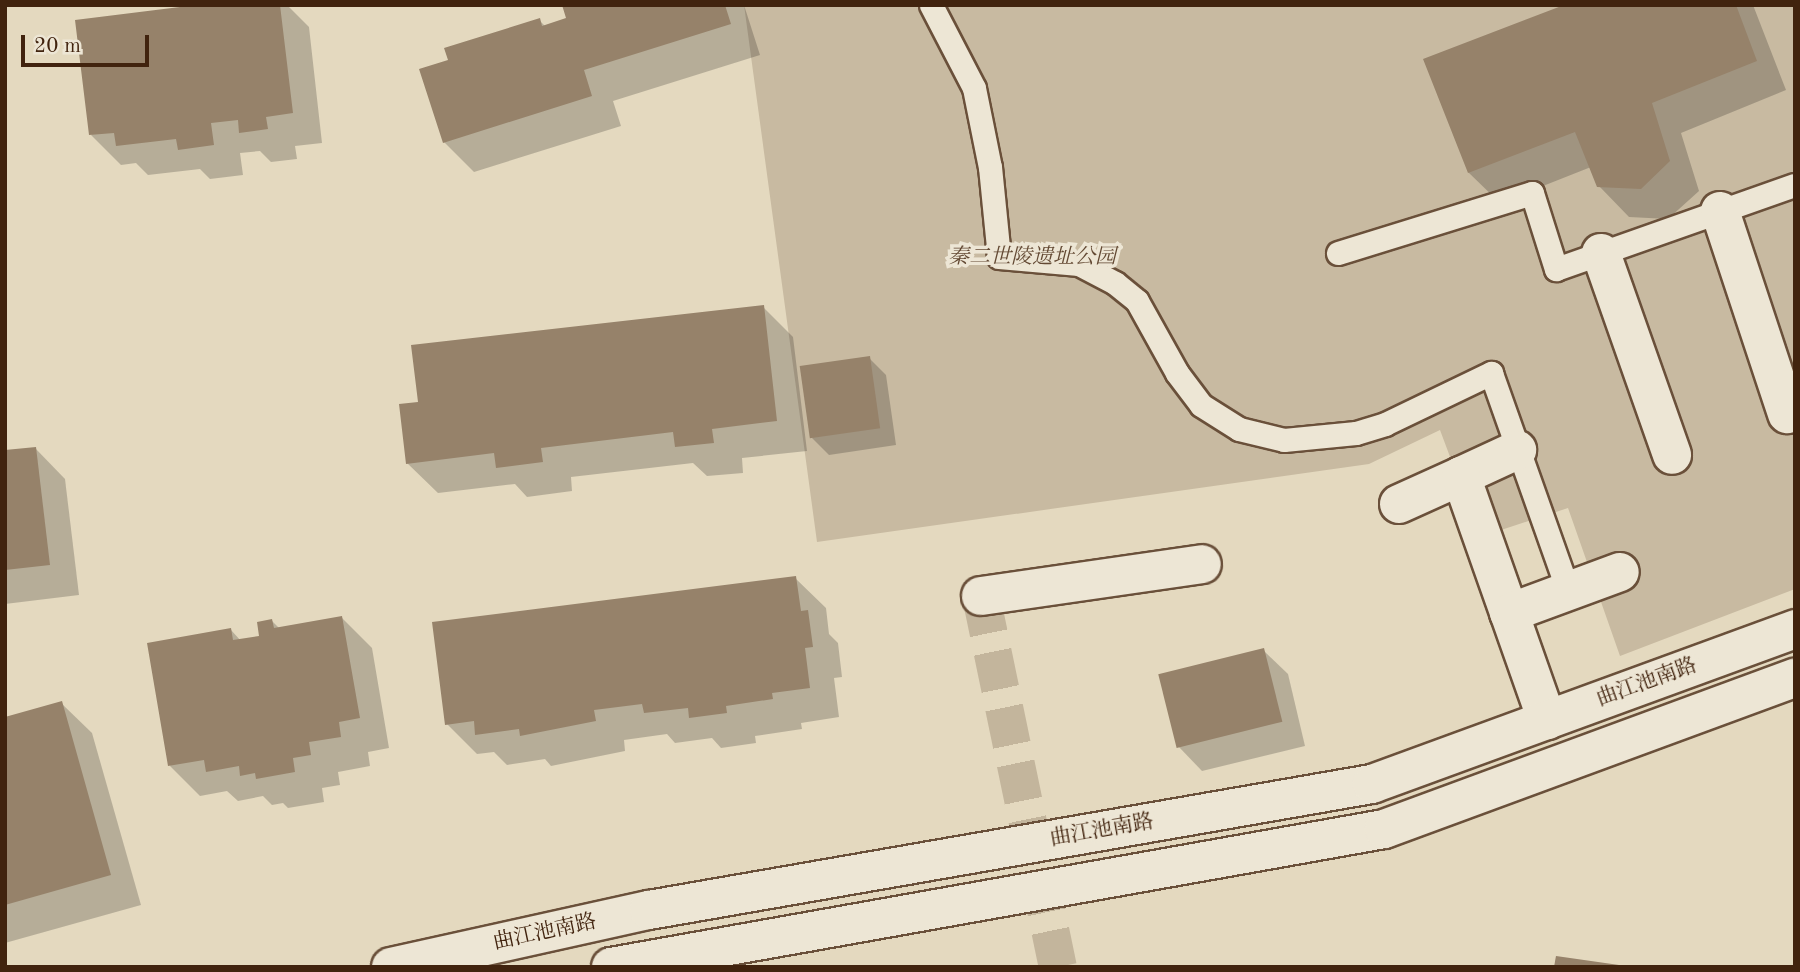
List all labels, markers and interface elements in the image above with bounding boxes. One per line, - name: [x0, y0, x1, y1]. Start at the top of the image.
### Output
- scale bar: [24, 21, 152, 65]
- text: 20 m: [34, 36, 81, 57]
- park label: 秦二世陵遗址公园: [948, 245, 1116, 271]
- street label: 曲江池南路: [1593, 653, 1701, 713]
- street label: 曲江池南路: [1048, 809, 1156, 853]
- street label: 曲江池南路: [491, 910, 599, 956]

